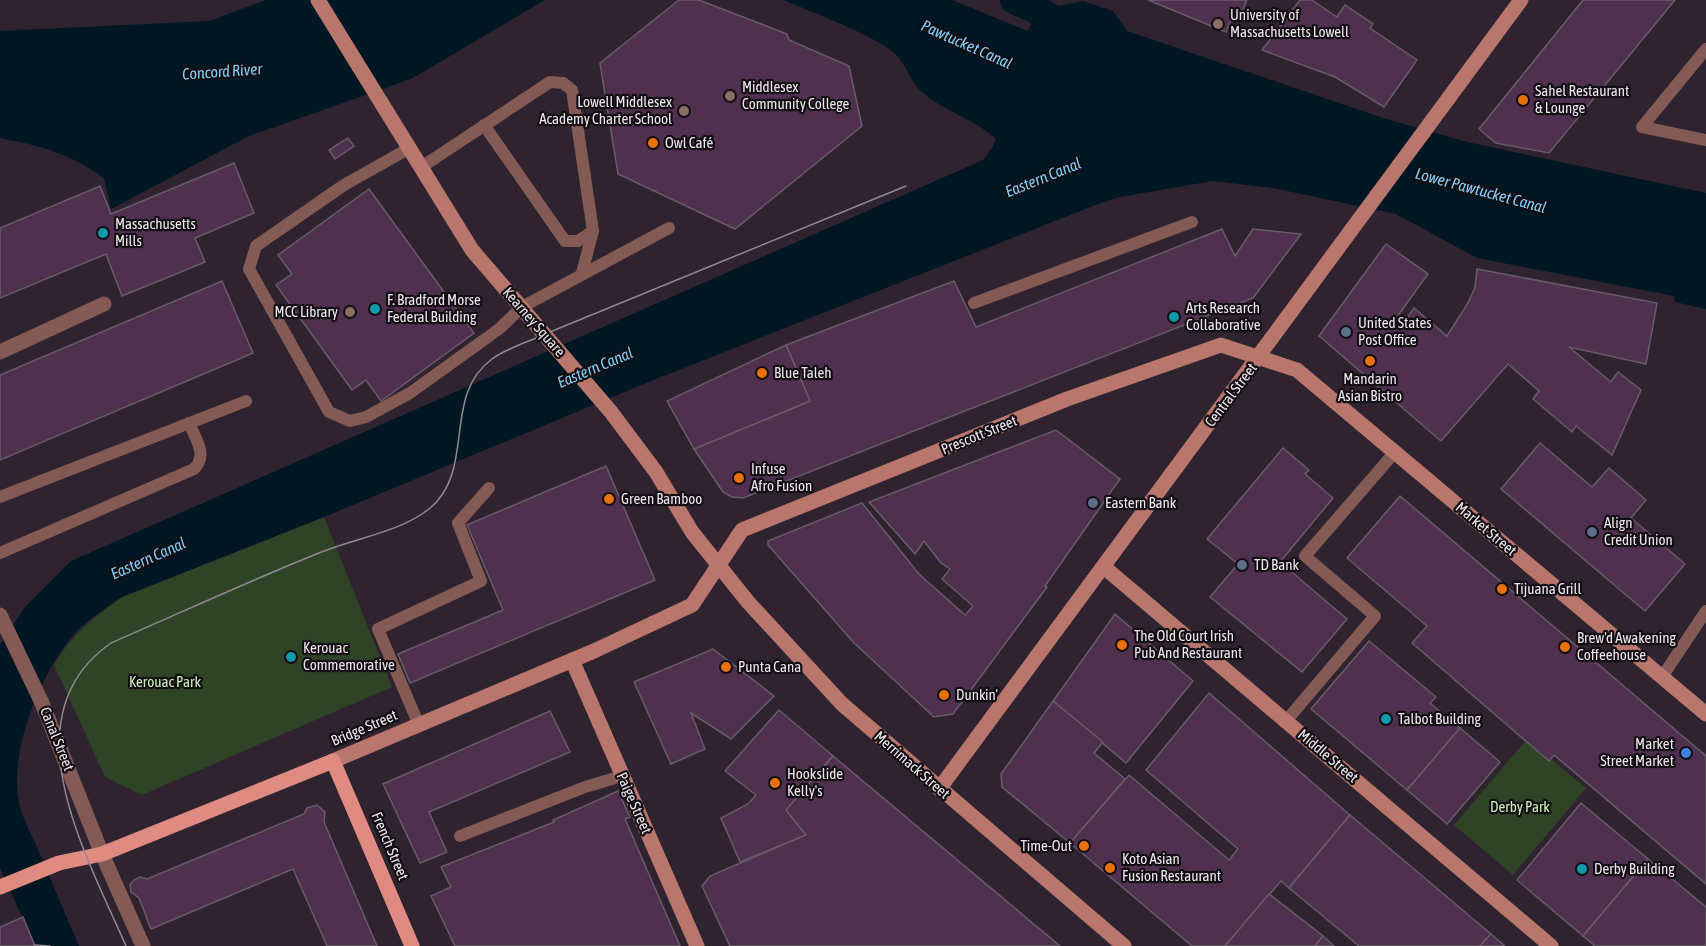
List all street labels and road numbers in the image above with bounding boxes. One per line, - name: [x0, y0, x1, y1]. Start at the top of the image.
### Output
- street label: Kearney Square: [500, 284, 569, 360]
- street label: Central Street: [1201, 360, 1260, 430]
- street label: Prescott Street: [938, 412, 1019, 457]
- street label: Market Street: [1453, 498, 1520, 559]
- street label: Canal Street: [37, 705, 78, 773]
- street label: Bridge Street: [328, 706, 399, 749]
- street label: Middle Street: [1295, 726, 1362, 786]
- street label: Merrimack Street: [871, 727, 953, 802]
- street label: Paige Street: [613, 769, 656, 836]
- street label: French Street: [369, 809, 412, 882]

